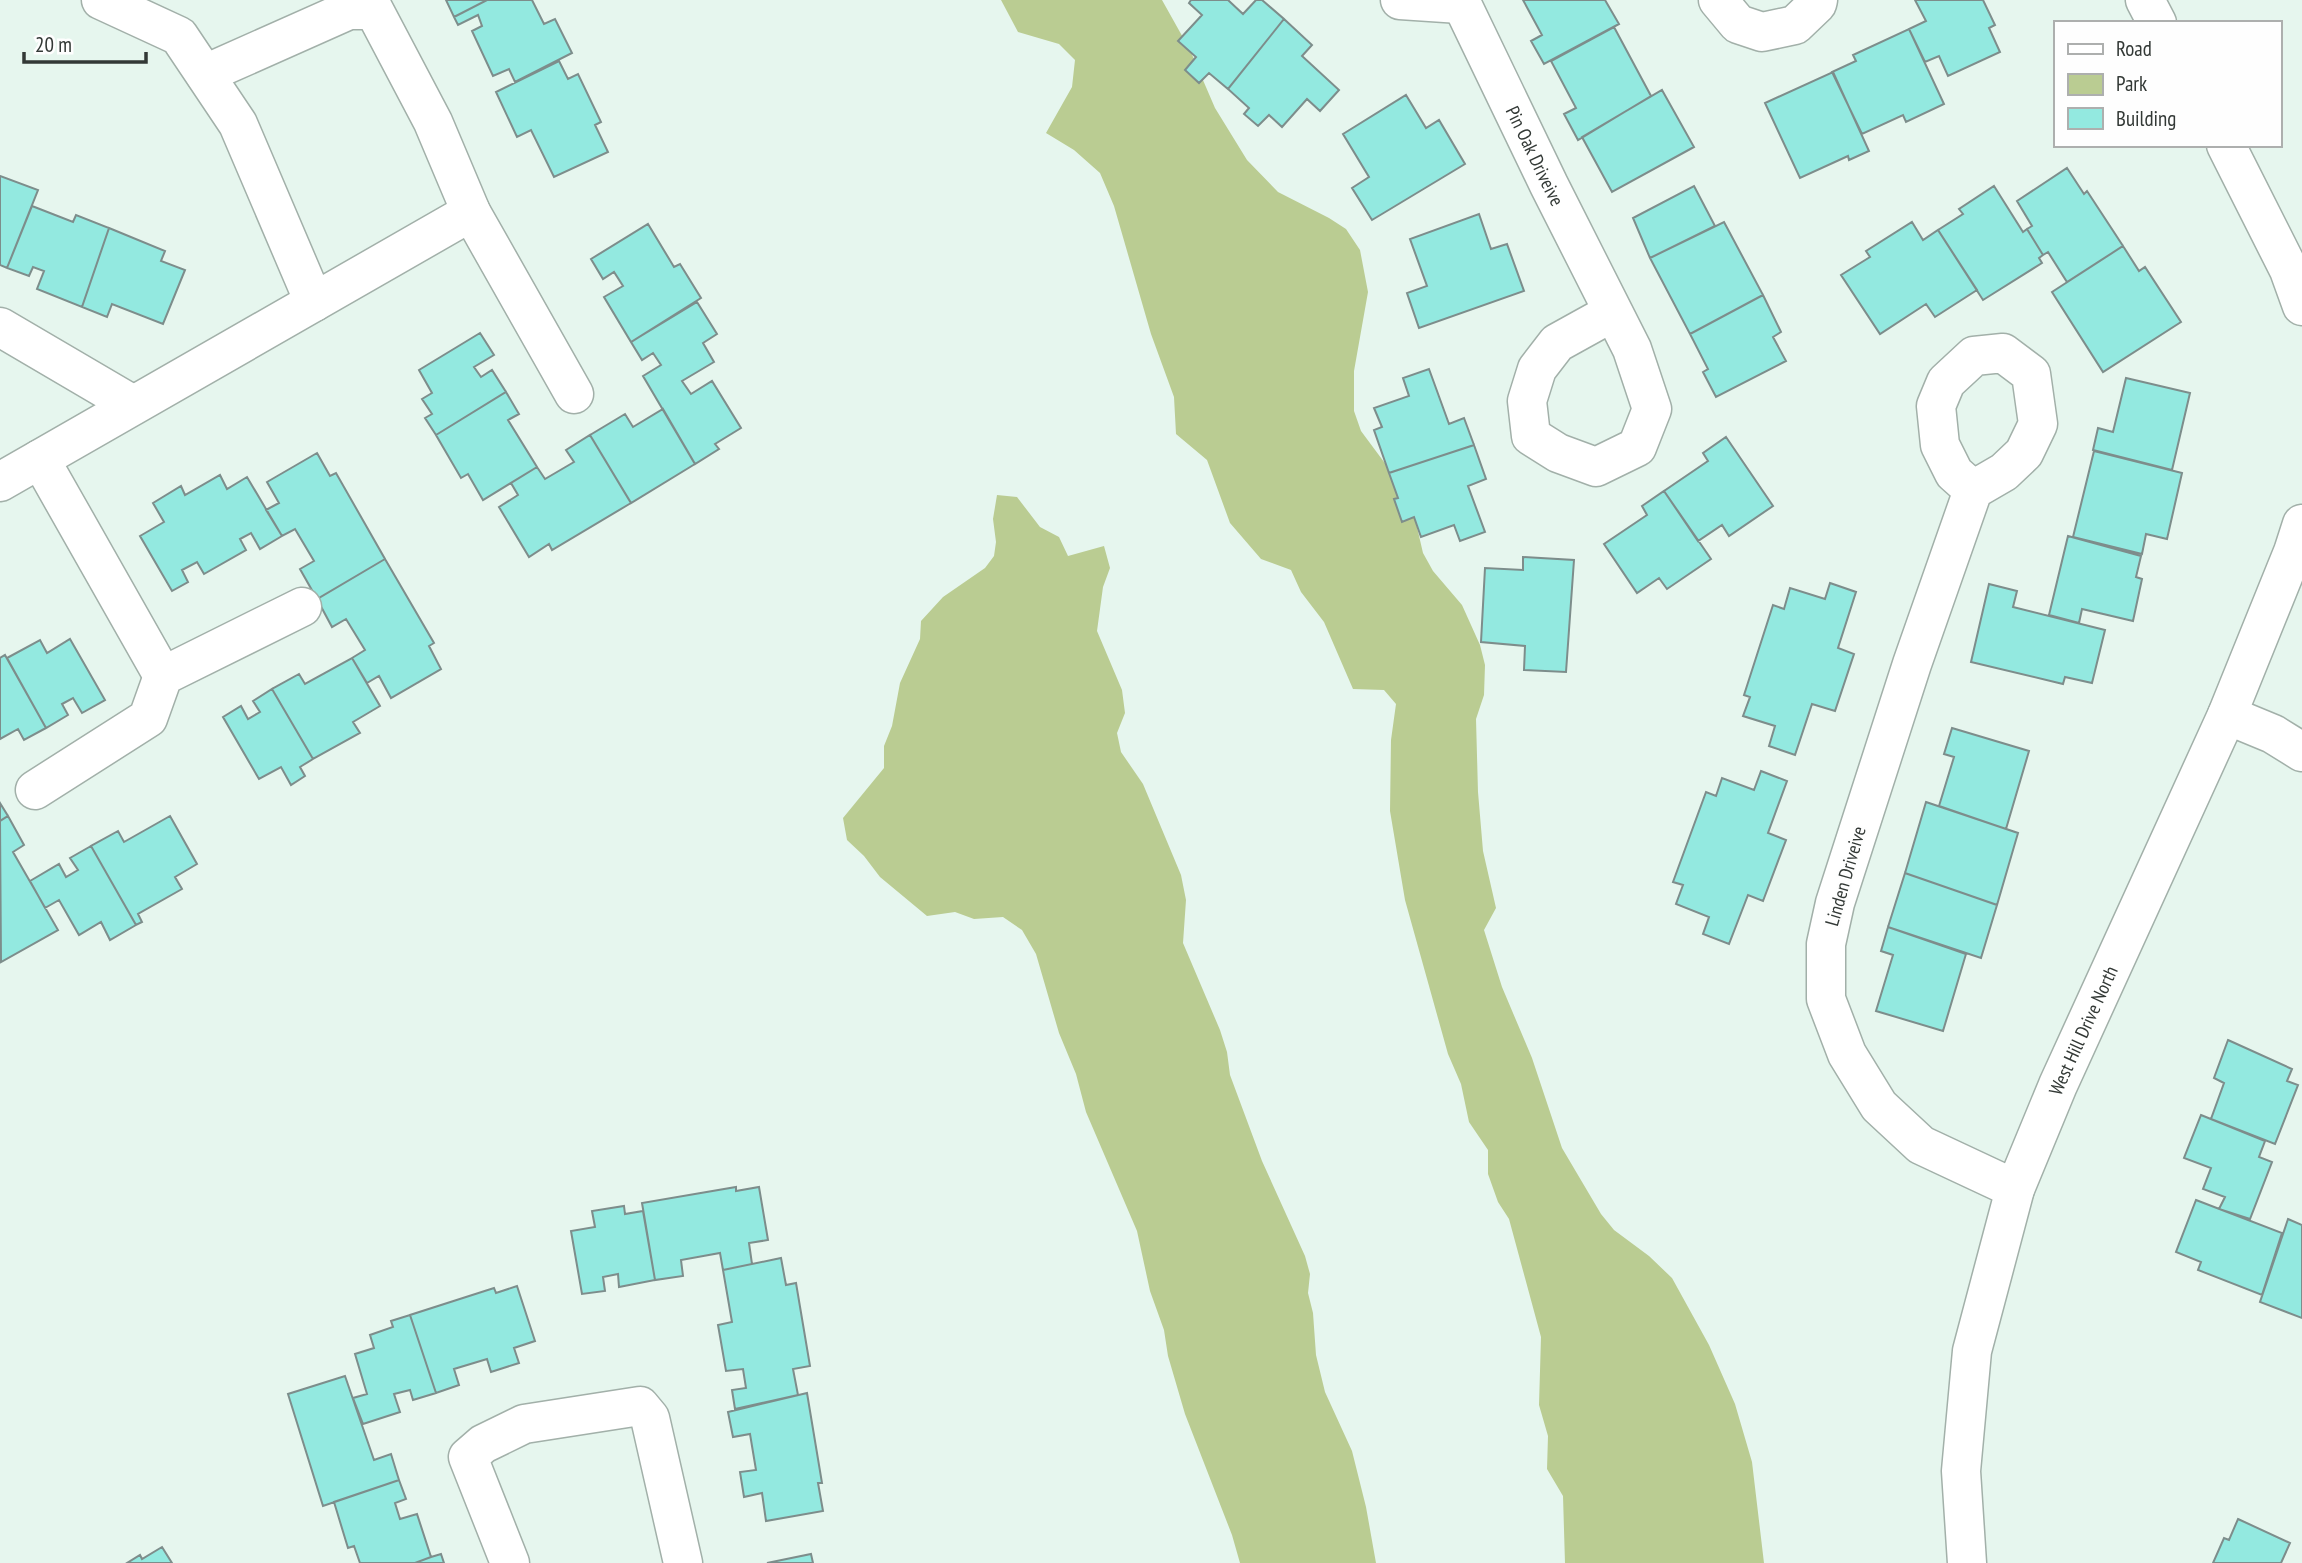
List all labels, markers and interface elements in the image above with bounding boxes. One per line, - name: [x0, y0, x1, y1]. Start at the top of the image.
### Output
- scale bar: [24, 21, 147, 65]
- legend: [2054, 21, 2281, 147]
- text: 20 m: [35, 31, 72, 58]
- text: Road: [2116, 35, 2152, 62]
- text: Park: [2116, 70, 2147, 97]
- street label: Pin Oak Driveive: [1501, 102, 1570, 210]
- text: Building: [2116, 105, 2176, 132]
- street label: Linden Driveive: [1819, 823, 1871, 929]
- street label: West Hill Drive North: [2043, 962, 2123, 1098]

